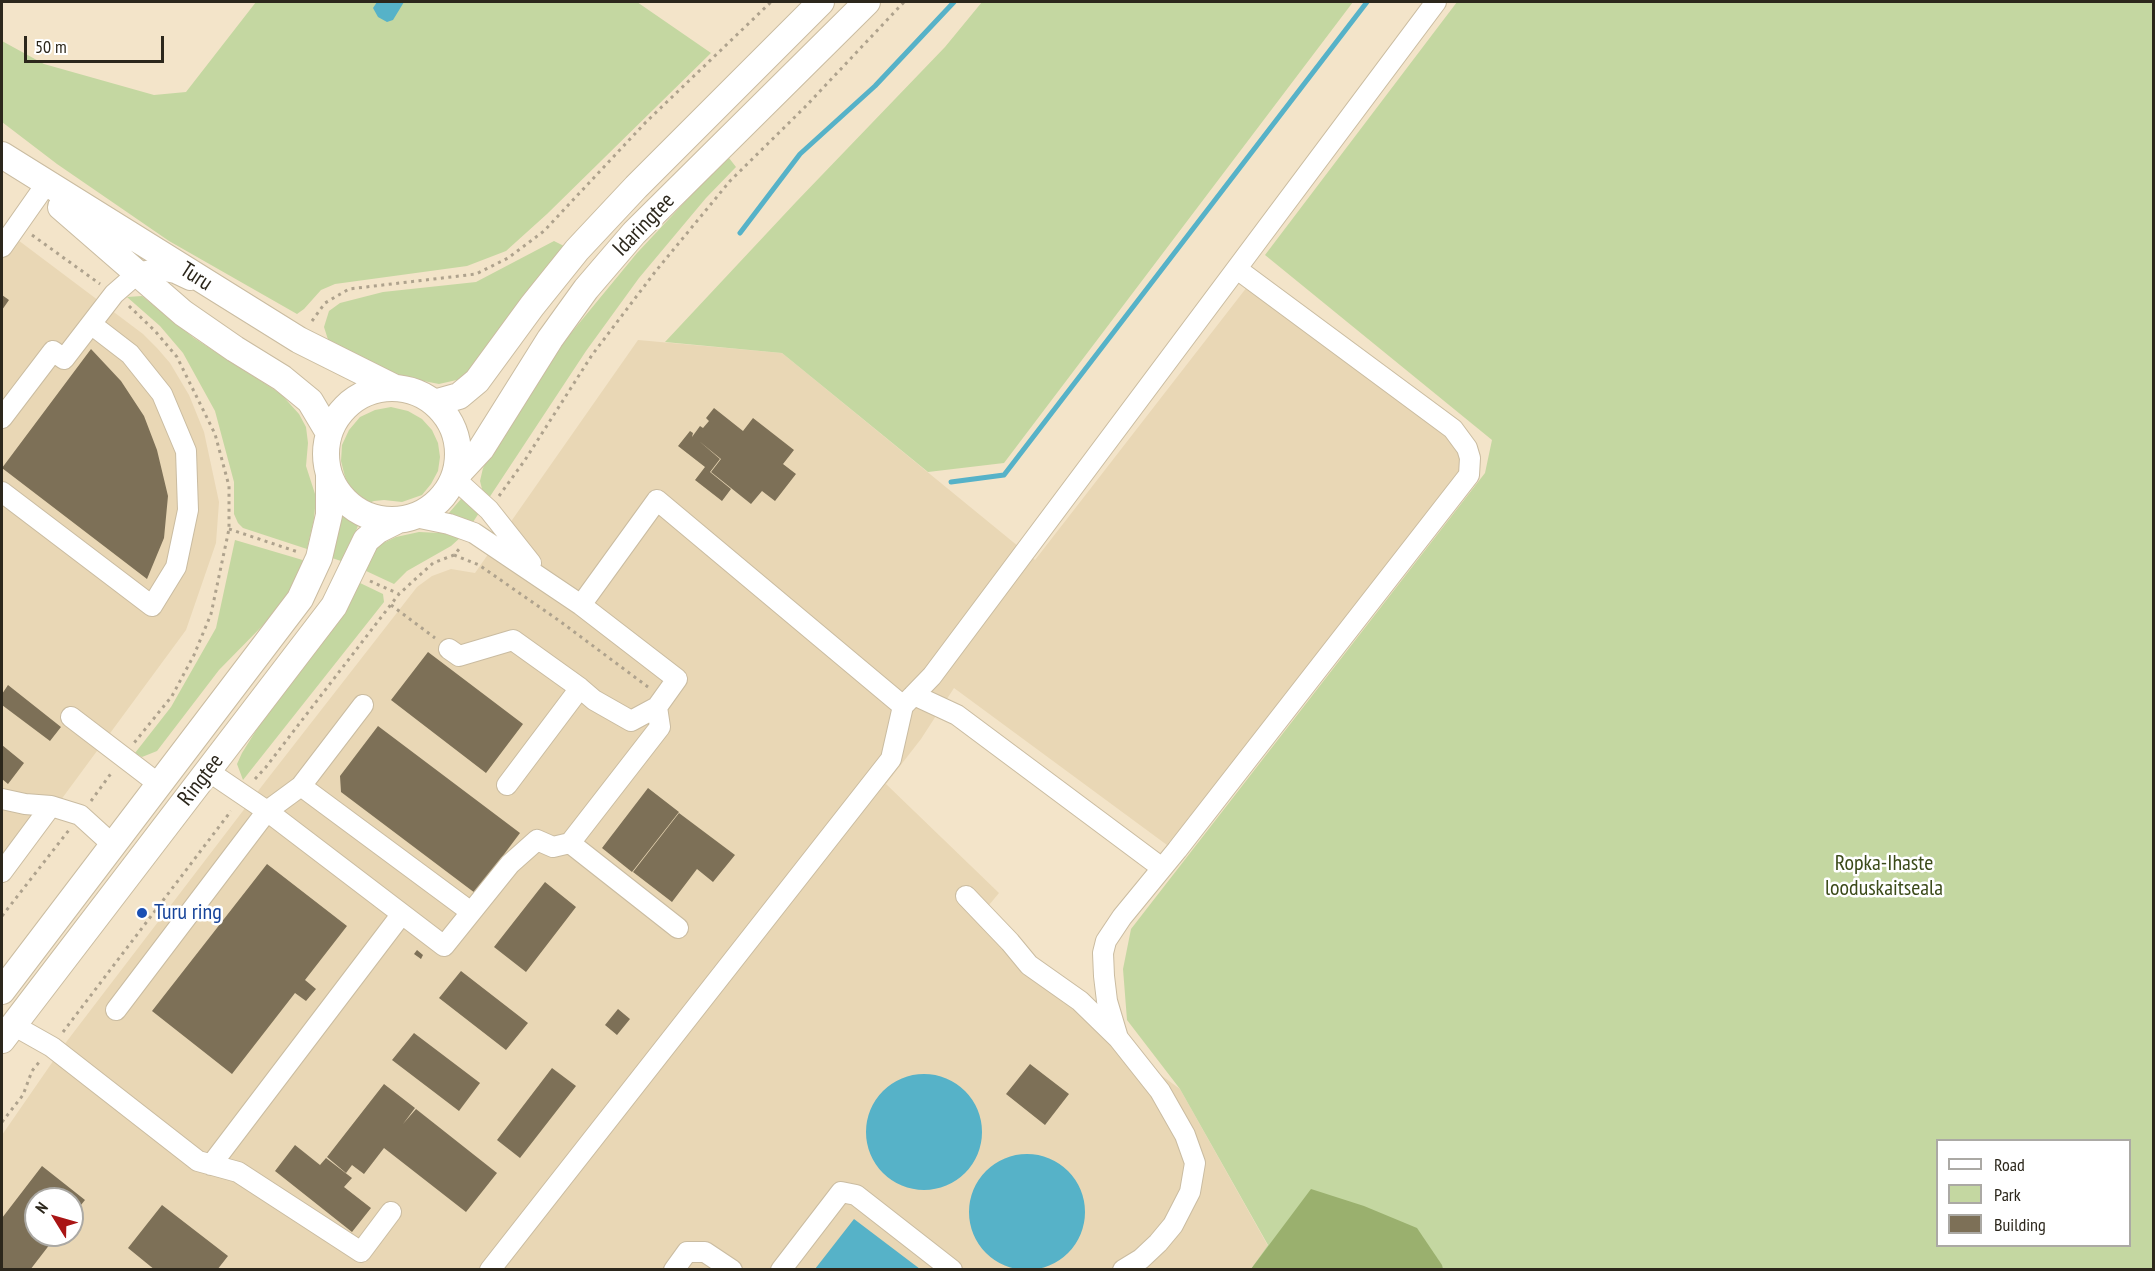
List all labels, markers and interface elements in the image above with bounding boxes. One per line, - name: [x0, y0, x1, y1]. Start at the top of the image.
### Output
- scale bar: [27, 24, 166, 62]
- text: 50 m: [35, 35, 67, 58]
- street label: Idaringtee: [608, 188, 680, 262]
- street label: Turu: [175, 257, 217, 297]
- street label: Ringtee: [173, 749, 229, 811]
- park label: Ropka-Ihaste looduskaitseala: [1825, 851, 1943, 902]
- place label: Turu ring: [154, 900, 222, 926]
- marker: Turu ring: [135, 906, 149, 920]
- legend: [1936, 1139, 2131, 1247]
- text: Road: [1994, 1153, 2025, 1176]
- text: Park: [1994, 1183, 2021, 1206]
- north arrow: [24, 1187, 84, 1247]
- text: N: [31, 1198, 52, 1217]
- text: Building: [1994, 1213, 2046, 1236]

